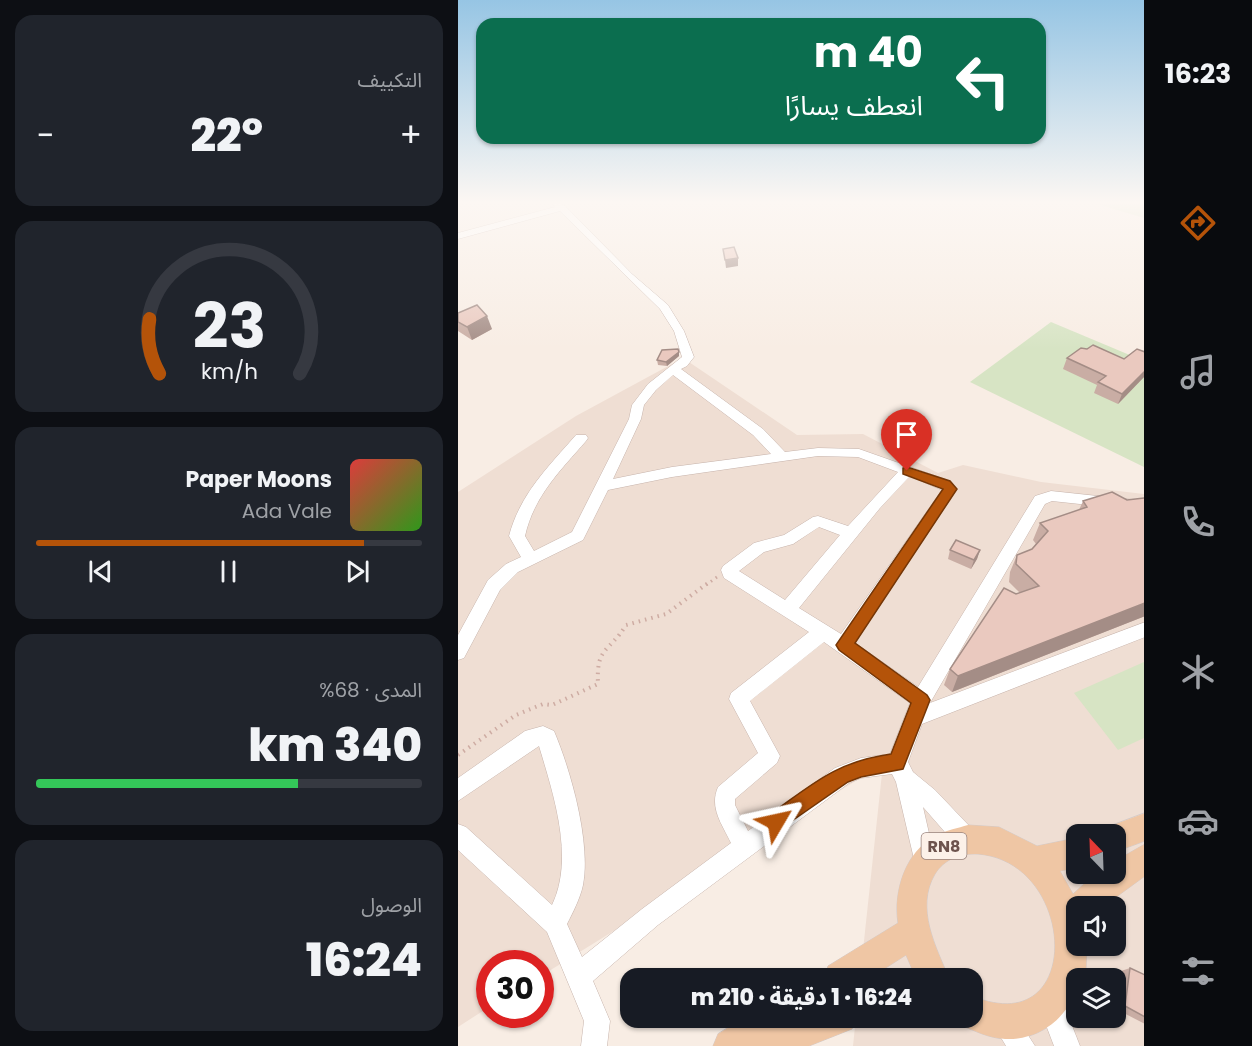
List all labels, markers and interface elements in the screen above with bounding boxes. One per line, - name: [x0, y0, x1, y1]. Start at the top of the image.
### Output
- text: 40 m: [814, 23, 923, 82]
- icon: left: [944, 42, 1022, 120]
- text: 16:23: [1165, 55, 1231, 92]
- text: التكييف: [358, 66, 422, 94]
- text: انعطف يسارًا: [785, 87, 923, 124]
- text: 22°: [190, 104, 263, 167]
- text: −: [36, 112, 54, 159]
- text: +: [399, 112, 422, 159]
- icon: directions: [1177, 202, 1219, 244]
- text: 23: [192, 282, 266, 370]
- icon: music: [1177, 351, 1219, 393]
- text: km/h: [200, 356, 258, 387]
- pin: [881, 409, 932, 471]
- icon: arrive: [890, 418, 923, 451]
- text: Paper Moons: [185, 464, 332, 495]
- text: Ada Vale: [242, 497, 332, 525]
- icon: phone: [1177, 501, 1219, 543]
- icon: previous: [84, 555, 117, 588]
- icon: pause: [212, 555, 245, 588]
- icon: next: [341, 555, 374, 588]
- icon: climate: [1177, 651, 1219, 693]
- text: المدى · 68%: [319, 676, 422, 704]
- text: 340 km: [248, 714, 422, 777]
- position arrow: [744, 790, 808, 854]
- icon: car: [1177, 800, 1219, 842]
- north arrow: [1066, 824, 1126, 884]
- map controls: [1066, 824, 1126, 1028]
- road number: RN8: [922, 833, 966, 859]
- text: الوصول: [361, 891, 422, 919]
- button: sound: [1066, 896, 1126, 956]
- text: 16:24: [306, 929, 422, 992]
- speed limit sign: 30: [476, 950, 554, 1028]
- icon: filters: [1177, 950, 1219, 992]
- button: layers: [1066, 968, 1126, 1028]
- text: 16:24 · 1 دقيقة · 210 m: [691, 982, 912, 1013]

